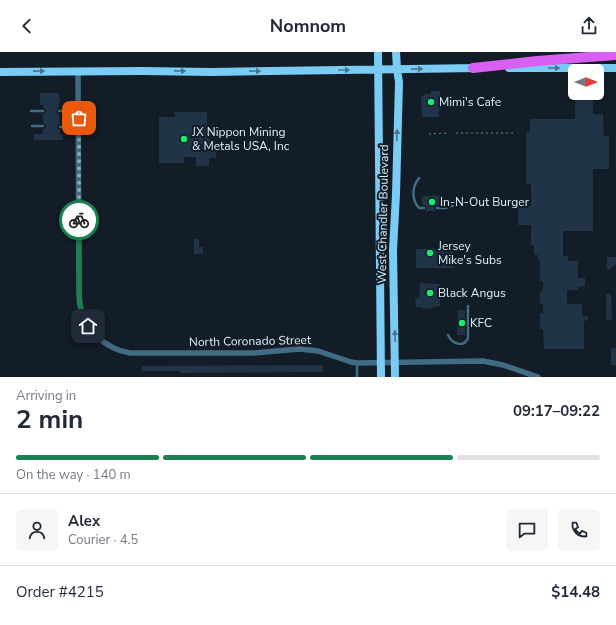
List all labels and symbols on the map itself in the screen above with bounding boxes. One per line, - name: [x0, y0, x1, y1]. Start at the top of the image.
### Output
- north arrow: [568, 64, 604, 100]
- one-way arrow: [548, 65, 561, 71]
- one-way arrow: [411, 66, 424, 72]
- one-way arrow: [338, 67, 351, 73]
- one-way arrow: [33, 68, 46, 74]
- one-way arrow: [174, 68, 187, 74]
- one-way arrow: [249, 68, 262, 74]
- place label: Mimi's Cafe: [439, 94, 501, 110]
- marker: Mimi's Cafe: [426, 97, 436, 107]
- pin: [62, 101, 96, 135]
- place label: JX Nippon Mining & Metals USA, Inc: [191, 124, 290, 154]
- one-way arrow: [394, 128, 400, 141]
- marker: JX Nippon Mining & Metals USA, Inc: [179, 134, 189, 144]
- street label: West Chandler Boulevard: [374, 144, 392, 284]
- place label: In-N-Out Burger: [440, 194, 530, 210]
- marker: In-N-Out Burger: [427, 197, 437, 207]
- courier: [59, 200, 99, 240]
- place label: Jersey Mike's Subs: [437, 238, 502, 268]
- marker: Jersey Mike's Subs: [425, 248, 435, 258]
- place label: Black Angus: [438, 285, 506, 301]
- marker: Black Angus: [425, 288, 435, 298]
- pin: [71, 309, 105, 343]
- place label: KFC: [470, 315, 492, 331]
- marker: KFC: [457, 318, 467, 328]
- one-way arrow: [392, 329, 398, 342]
- street label: North Coronado Street: [189, 332, 312, 350]

